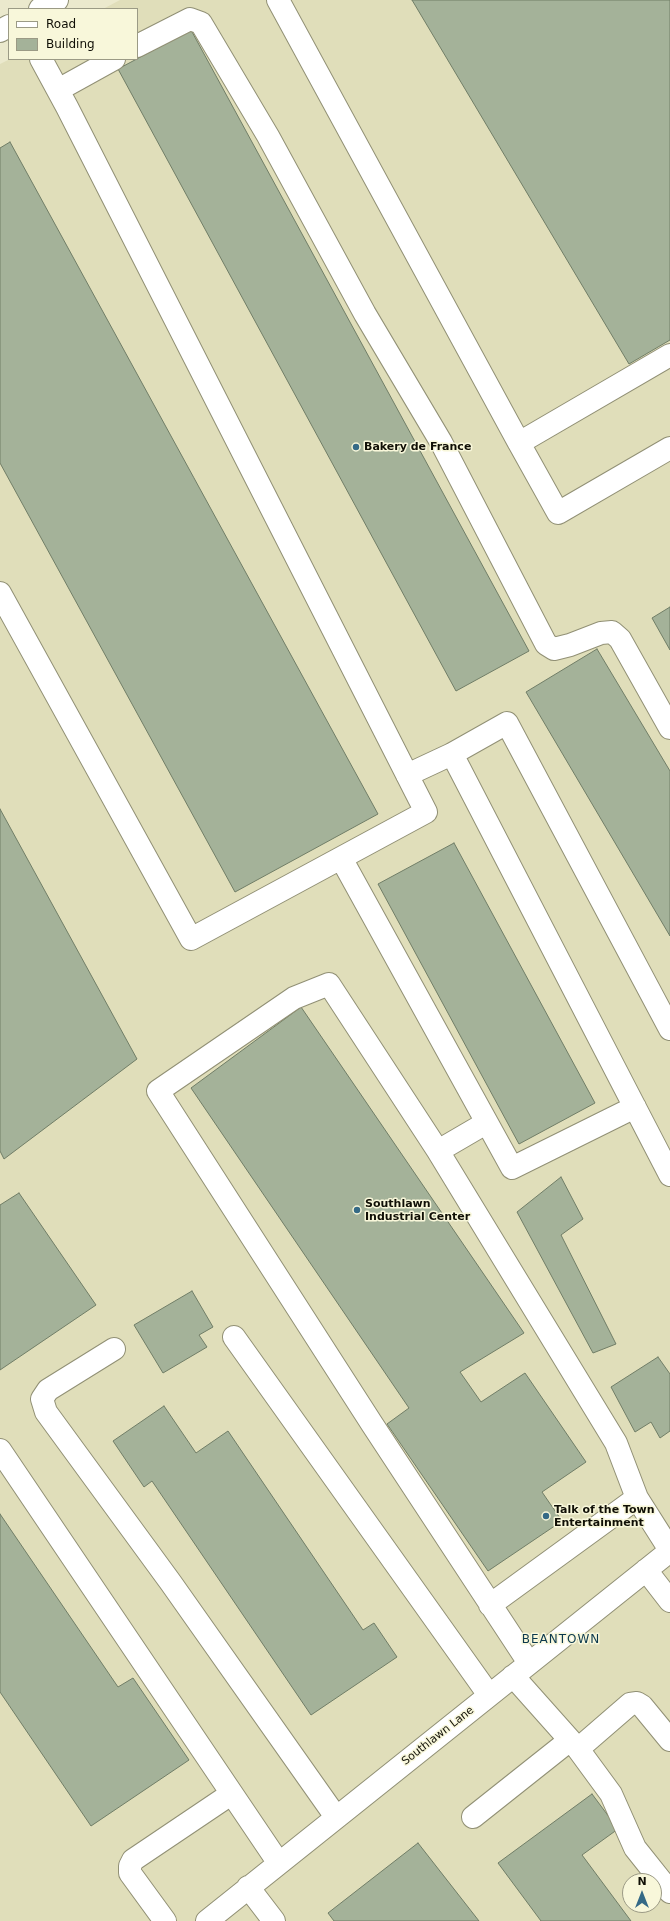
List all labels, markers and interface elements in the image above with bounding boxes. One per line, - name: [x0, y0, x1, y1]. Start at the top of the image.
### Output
- legend: [8, 8, 138, 60]
- text: Road: [46, 17, 76, 31]
- text: Building: [46, 37, 95, 51]
- place label: Bakery de France: [364, 440, 471, 454]
- marker: Bakery de France: [351, 442, 361, 452]
- place label: Southlawn Industrial Center: [365, 1197, 470, 1223]
- marker: Southlawn Industrial Center: [352, 1205, 362, 1215]
- place label: Talk of the Town Entertainment: [554, 1503, 655, 1529]
- marker: Talk of the Town Entertainment: [541, 1511, 551, 1521]
- district label: BEANTOWN: [522, 1633, 600, 1647]
- street label: Southlawn Lane: [399, 1704, 477, 1768]
- north arrow: [622, 1873, 662, 1913]
- text: N: [637, 1875, 647, 1888]

